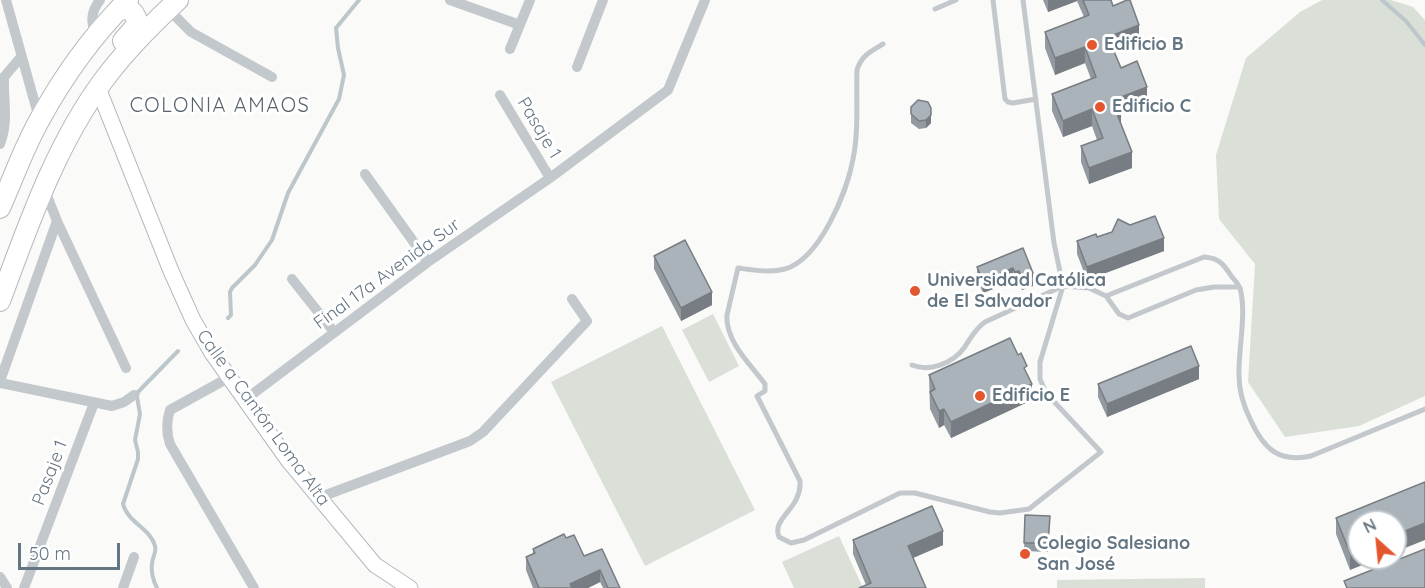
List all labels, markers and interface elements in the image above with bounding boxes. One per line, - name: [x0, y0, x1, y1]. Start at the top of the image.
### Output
- place label: Edificio B: [1104, 34, 1184, 56]
- marker: Edificio B: [1085, 38, 1099, 52]
- street label: Pasaje 1: [512, 93, 566, 163]
- district label: COLONIA AMAOS: [130, 94, 310, 118]
- place label: Edificio C: [1112, 96, 1191, 118]
- marker: Edificio C: [1093, 100, 1107, 114]
- street label: Final 17a Avenida Sur: [310, 214, 464, 334]
- place label: Universidad Católica de El Salvador: [927, 270, 1106, 312]
- marker: Universidad Católica de El Salvador: [908, 284, 922, 298]
- street label: Calle a Cantón Loma Alta: [192, 326, 334, 510]
- place label: Edificio E: [992, 385, 1070, 407]
- marker: Edificio E: [973, 389, 987, 403]
- street label: Pasaje 1: [28, 438, 72, 508]
- north arrow: [1347, 510, 1407, 570]
- text: N: [1360, 514, 1380, 537]
- scale bar: [21, 531, 123, 569]
- place label: Colegio Salesiano San José: [1037, 533, 1190, 576]
- text: 50 m: [29, 542, 71, 565]
- marker: Colegio Salesiano San José: [1018, 547, 1032, 561]

